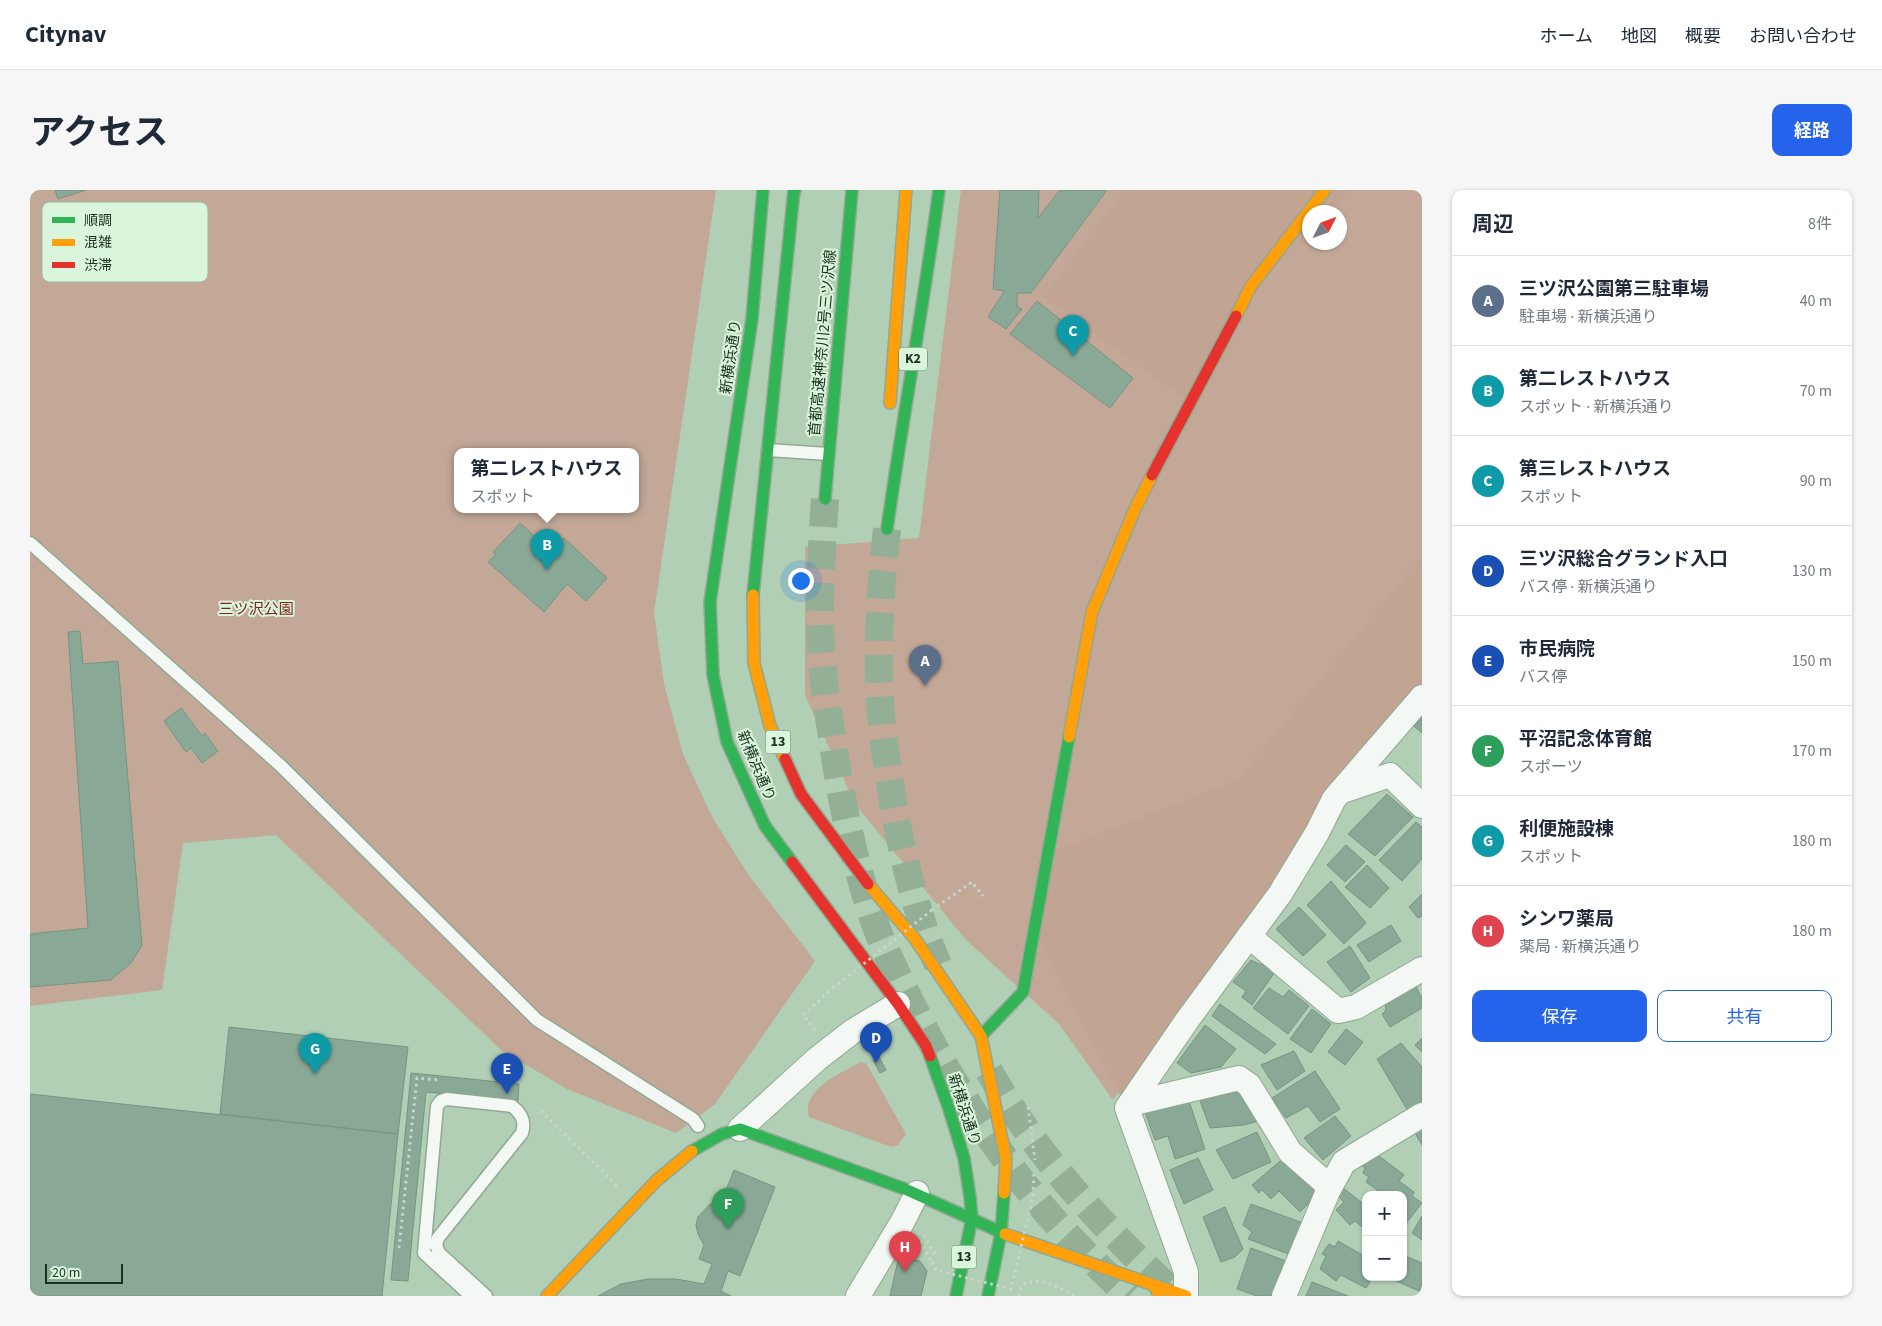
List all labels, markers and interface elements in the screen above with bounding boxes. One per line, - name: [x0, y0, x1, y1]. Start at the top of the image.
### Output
- text: Citynav: [25, 17, 106, 52]
- text: ホーム: [1540, 24, 1593, 49]
- text: 地図: [1621, 24, 1657, 49]
- text: 概要: [1685, 24, 1721, 49]
- text: お問い合わせ: [1749, 24, 1857, 49]
- button: 経路: [1772, 104, 1852, 156]
- text: アクセス: [30, 108, 168, 158]
- legend: [42, 202, 208, 282]
- north arrow: [1302, 205, 1347, 250]
- text: 周辺: [1472, 209, 1514, 239]
- text: 順調: [84, 211, 112, 231]
- text: 8件: [1808, 213, 1832, 235]
- text: 混雑: [84, 233, 112, 253]
- street label: 首都高速神奈川2号三ツ沢線: [804, 249, 842, 437]
- text: 渋滞: [84, 256, 112, 276]
- text: 三ツ沢公園第三駐車場: [1519, 276, 1709, 303]
- text: A: [1483, 290, 1493, 312]
- text: 40 m: [1800, 290, 1832, 312]
- text: 駐車場 · 新横浜通り: [1519, 306, 1657, 328]
- pin: C: [1057, 315, 1089, 356]
- street label: 新横浜通り: [715, 318, 747, 396]
- road number: K2: [899, 347, 927, 370]
- text: 第二レストハウス: [1519, 366, 1671, 393]
- text: B: [1483, 380, 1493, 402]
- text: 70 m: [1800, 380, 1832, 402]
- text: スポット · 新横浜通り: [1519, 396, 1673, 418]
- popup: [454, 448, 639, 513]
- text: 第二レストハウス: [470, 456, 623, 483]
- text: 第三レストハウス: [1519, 456, 1671, 483]
- text: C: [1483, 470, 1493, 492]
- text: 90 m: [1800, 470, 1832, 492]
- text: スポット: [470, 486, 535, 508]
- text: スポット: [1519, 486, 1583, 508]
- pin: B: [531, 529, 563, 570]
- text: 三ツ沢総合グランド入口: [1519, 546, 1728, 573]
- text: D: [1483, 560, 1493, 582]
- text: 130 m: [1792, 560, 1832, 582]
- your location: [788, 568, 814, 594]
- text: バス停 · 新横浜通り: [1519, 576, 1657, 598]
- park label: 三ツ沢公園: [218, 599, 294, 620]
- text: 市民病院: [1519, 636, 1595, 663]
- pin: A: [909, 645, 941, 686]
- text: E: [1484, 650, 1492, 672]
- text: 150 m: [1792, 650, 1832, 672]
- text: バス停: [1519, 666, 1567, 688]
- text: 平沼記念体育館: [1519, 726, 1652, 753]
- street label: 新横浜通り: [732, 727, 780, 805]
- road number: 13: [766, 730, 790, 754]
- text: F: [1484, 740, 1492, 762]
- text: 170 m: [1792, 740, 1832, 762]
- text: スポーツ: [1519, 756, 1583, 778]
- text: 利便施設棟: [1519, 816, 1614, 843]
- text: G: [1483, 830, 1493, 852]
- text: 180 m: [1792, 830, 1832, 852]
- text: スポット: [1519, 846, 1583, 868]
- text: シンワ薬局: [1519, 906, 1614, 933]
- text: H: [1483, 920, 1493, 942]
- text: 180 m: [1792, 920, 1832, 942]
- text: 薬局 · 新横浜通り: [1519, 936, 1641, 958]
- button: 保存: [1472, 990, 1647, 1042]
- button: 共有: [1657, 990, 1832, 1042]
- pin: D: [860, 1022, 892, 1063]
- pin: G: [299, 1033, 331, 1074]
- pin: E: [491, 1053, 523, 1094]
- street label: 新横浜通り: [942, 1071, 986, 1149]
- pin: F: [712, 1188, 744, 1229]
- map controls: [1362, 1191, 1407, 1281]
- button: +: [1362, 1191, 1407, 1236]
- pin: H: [889, 1231, 921, 1272]
- button: −: [1362, 1236, 1407, 1281]
- road number: 13: [952, 1246, 976, 1268]
- scale bar: [45, 1261, 122, 1284]
- text: 20 m: [52, 1263, 80, 1283]

